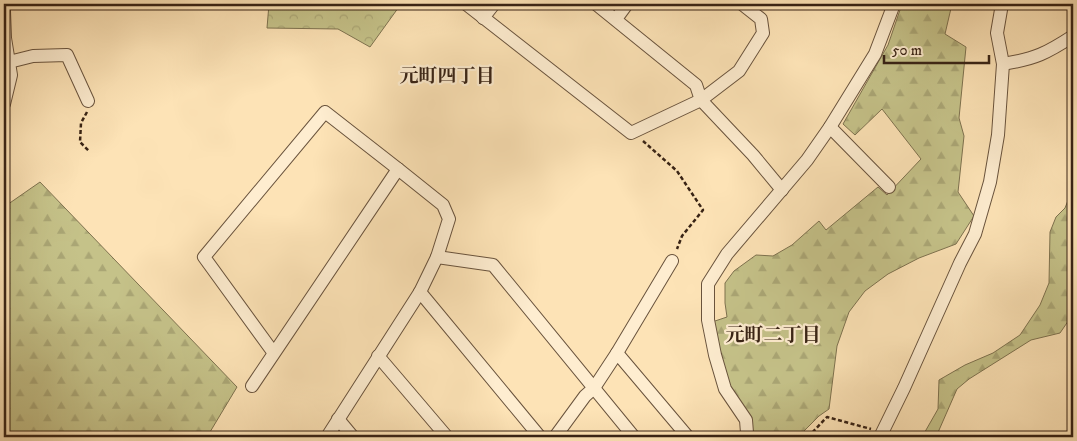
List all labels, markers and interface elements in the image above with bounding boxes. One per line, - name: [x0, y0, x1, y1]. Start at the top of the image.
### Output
- scale bar: [884, 32, 990, 64]
- text: 50 m: [892, 41, 922, 60]
- district label: 元町四丁目: [399, 65, 495, 88]
- district label: 元町二丁目: [725, 324, 821, 347]

